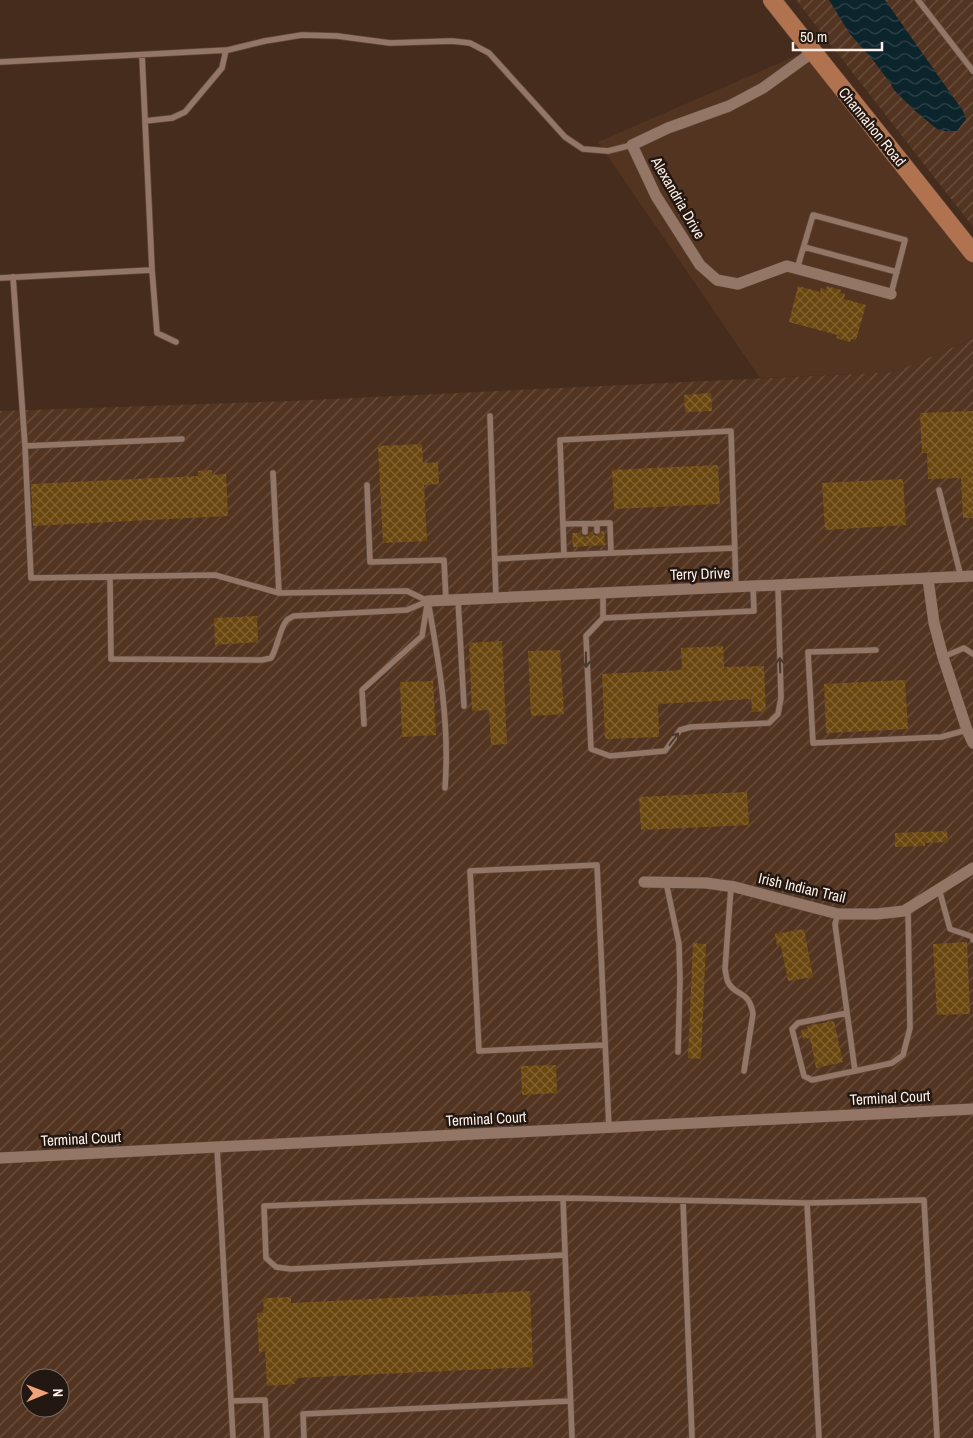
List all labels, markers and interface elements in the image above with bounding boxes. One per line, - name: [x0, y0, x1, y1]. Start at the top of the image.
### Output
- scale bar: [793, 20, 882, 52]
- text: 50 m: [800, 26, 827, 47]
- street label: Channahon Road: [834, 83, 911, 171]
- street label: Alexandria Drive: [646, 152, 711, 243]
- street label: Terry Drive: [670, 562, 731, 585]
- one-way arrow: [582, 652, 591, 668]
- one-way arrow: [775, 657, 785, 673]
- one-way arrow: [668, 733, 679, 746]
- street label: Irish Indian Trail: [756, 867, 848, 908]
- street label: Terminal Court: [849, 1085, 931, 1110]
- street label: Terminal Court: [445, 1106, 527, 1131]
- street label: Terminal Court: [40, 1126, 122, 1151]
- north arrow: [20, 1368, 70, 1418]
- text: N: [49, 1388, 67, 1397]

